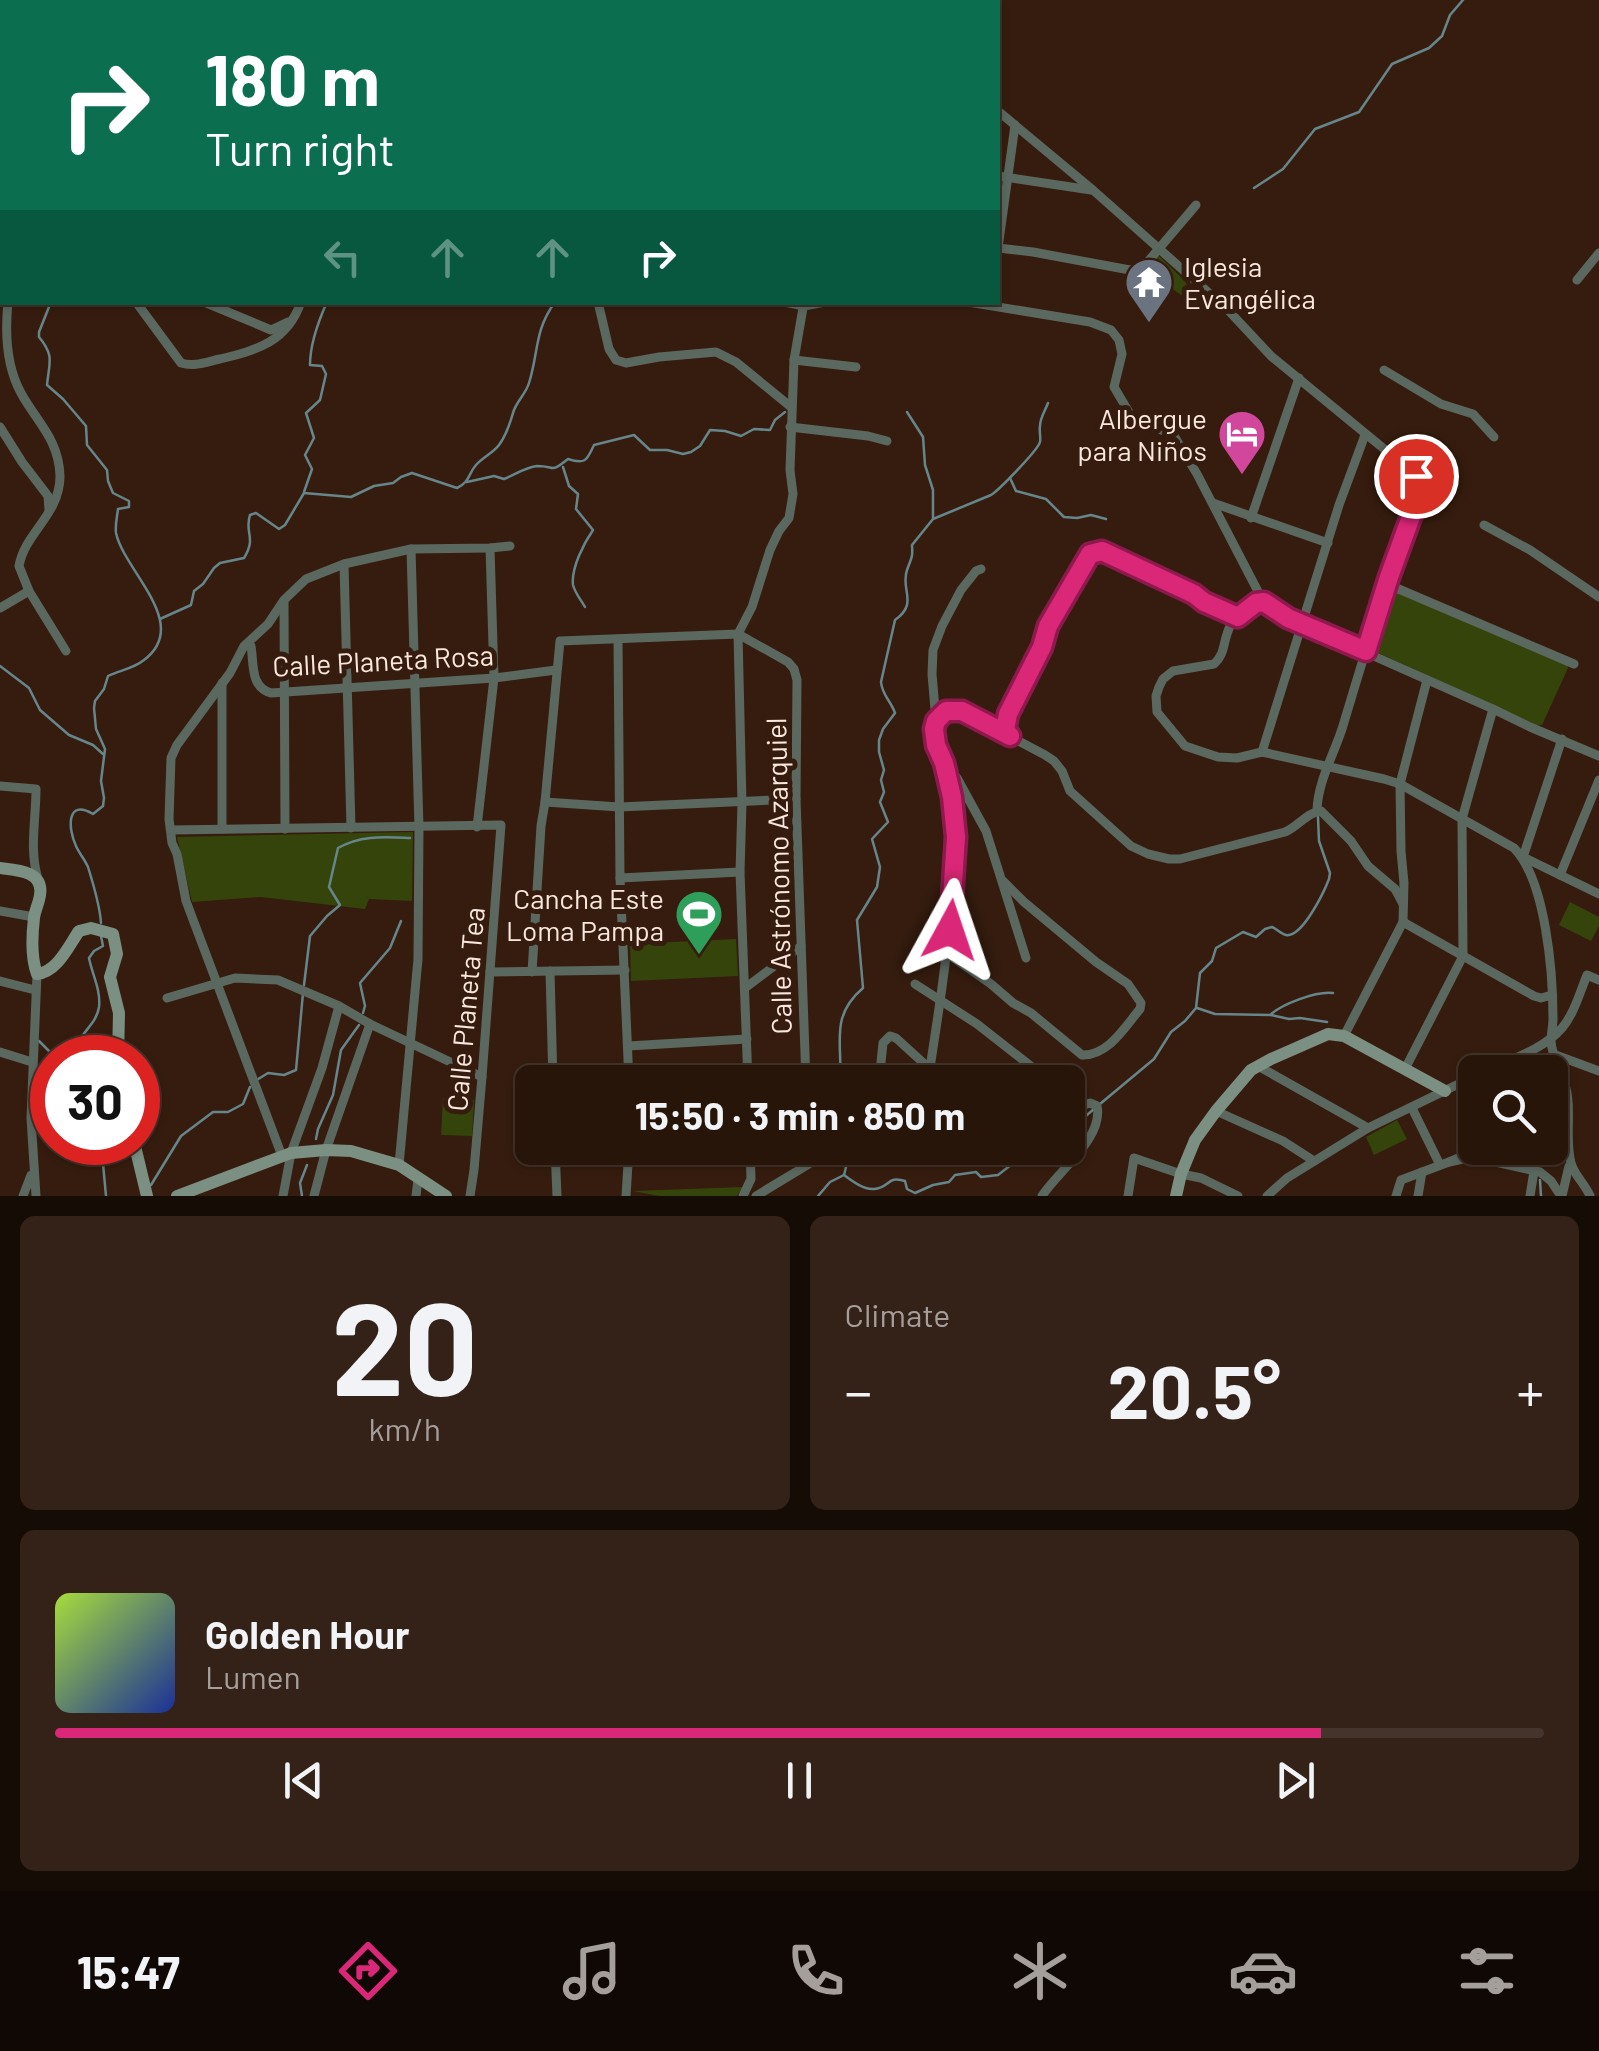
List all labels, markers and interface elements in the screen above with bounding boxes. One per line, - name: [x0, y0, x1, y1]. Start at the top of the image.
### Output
- text: 180 m: [205, 36, 380, 120]
- icon: right: [40, 40, 170, 170]
- text: Turn right: [205, 121, 395, 175]
- icon: left: [315, 230, 370, 285]
- icon: ahead: [420, 230, 475, 285]
- icon: ahead: [525, 230, 580, 285]
- icon: right: [630, 230, 685, 285]
- place label: Iglesia Evangélica: [1184, 249, 1316, 315]
- temple icon: Iglesia Evangélica: [1123, 256, 1175, 324]
- place label: Albergue para Niños: [1077, 401, 1207, 467]
- hotel icon: Albergue para Niños: [1216, 408, 1268, 476]
- pin: [1374, 434, 1459, 519]
- icon: arrive: [1389, 449, 1444, 504]
- street label: Calle Planeta Rosa: [271, 637, 495, 683]
- street label: Calle Astrónomo Azarquiel: [758, 717, 798, 1035]
- position arrow: [898, 878, 1002, 982]
- place label: Cancha Este Loma Pampa: [506, 881, 664, 947]
- sports icon: Cancha Este Loma Pampa: [673, 888, 725, 956]
- street label: Calle Planeta Tea: [439, 906, 491, 1112]
- speed limit sign: 30: [30, 1035, 160, 1165]
- map controls: [1458, 1055, 1568, 1165]
- button: search: [1458, 1055, 1568, 1165]
- text: 15:50 · 3 min · 850 m: [635, 1092, 965, 1138]
- text: 20: [331, 1266, 478, 1422]
- text: Climate: [845, 1295, 950, 1333]
- text: 20.5°: [1107, 1344, 1281, 1434]
- text: −: [845, 1357, 872, 1423]
- text: +: [1516, 1357, 1544, 1423]
- text: km/h: [369, 1409, 441, 1447]
- text: Golden Hour: [205, 1611, 410, 1657]
- text: Lumen: [205, 1657, 301, 1695]
- icon: previous: [276, 1753, 331, 1808]
- icon: pause: [772, 1753, 827, 1808]
- icon: next: [1268, 1753, 1323, 1808]
- icon: directions: [333, 1936, 403, 2006]
- icon: music: [557, 1936, 627, 2006]
- icon: phone: [781, 1936, 851, 2006]
- icon: climate: [1005, 1936, 1075, 2006]
- icon: car: [1228, 1936, 1298, 2006]
- icon: filters: [1452, 1936, 1522, 2006]
- text: 15:47: [77, 1944, 180, 1998]

